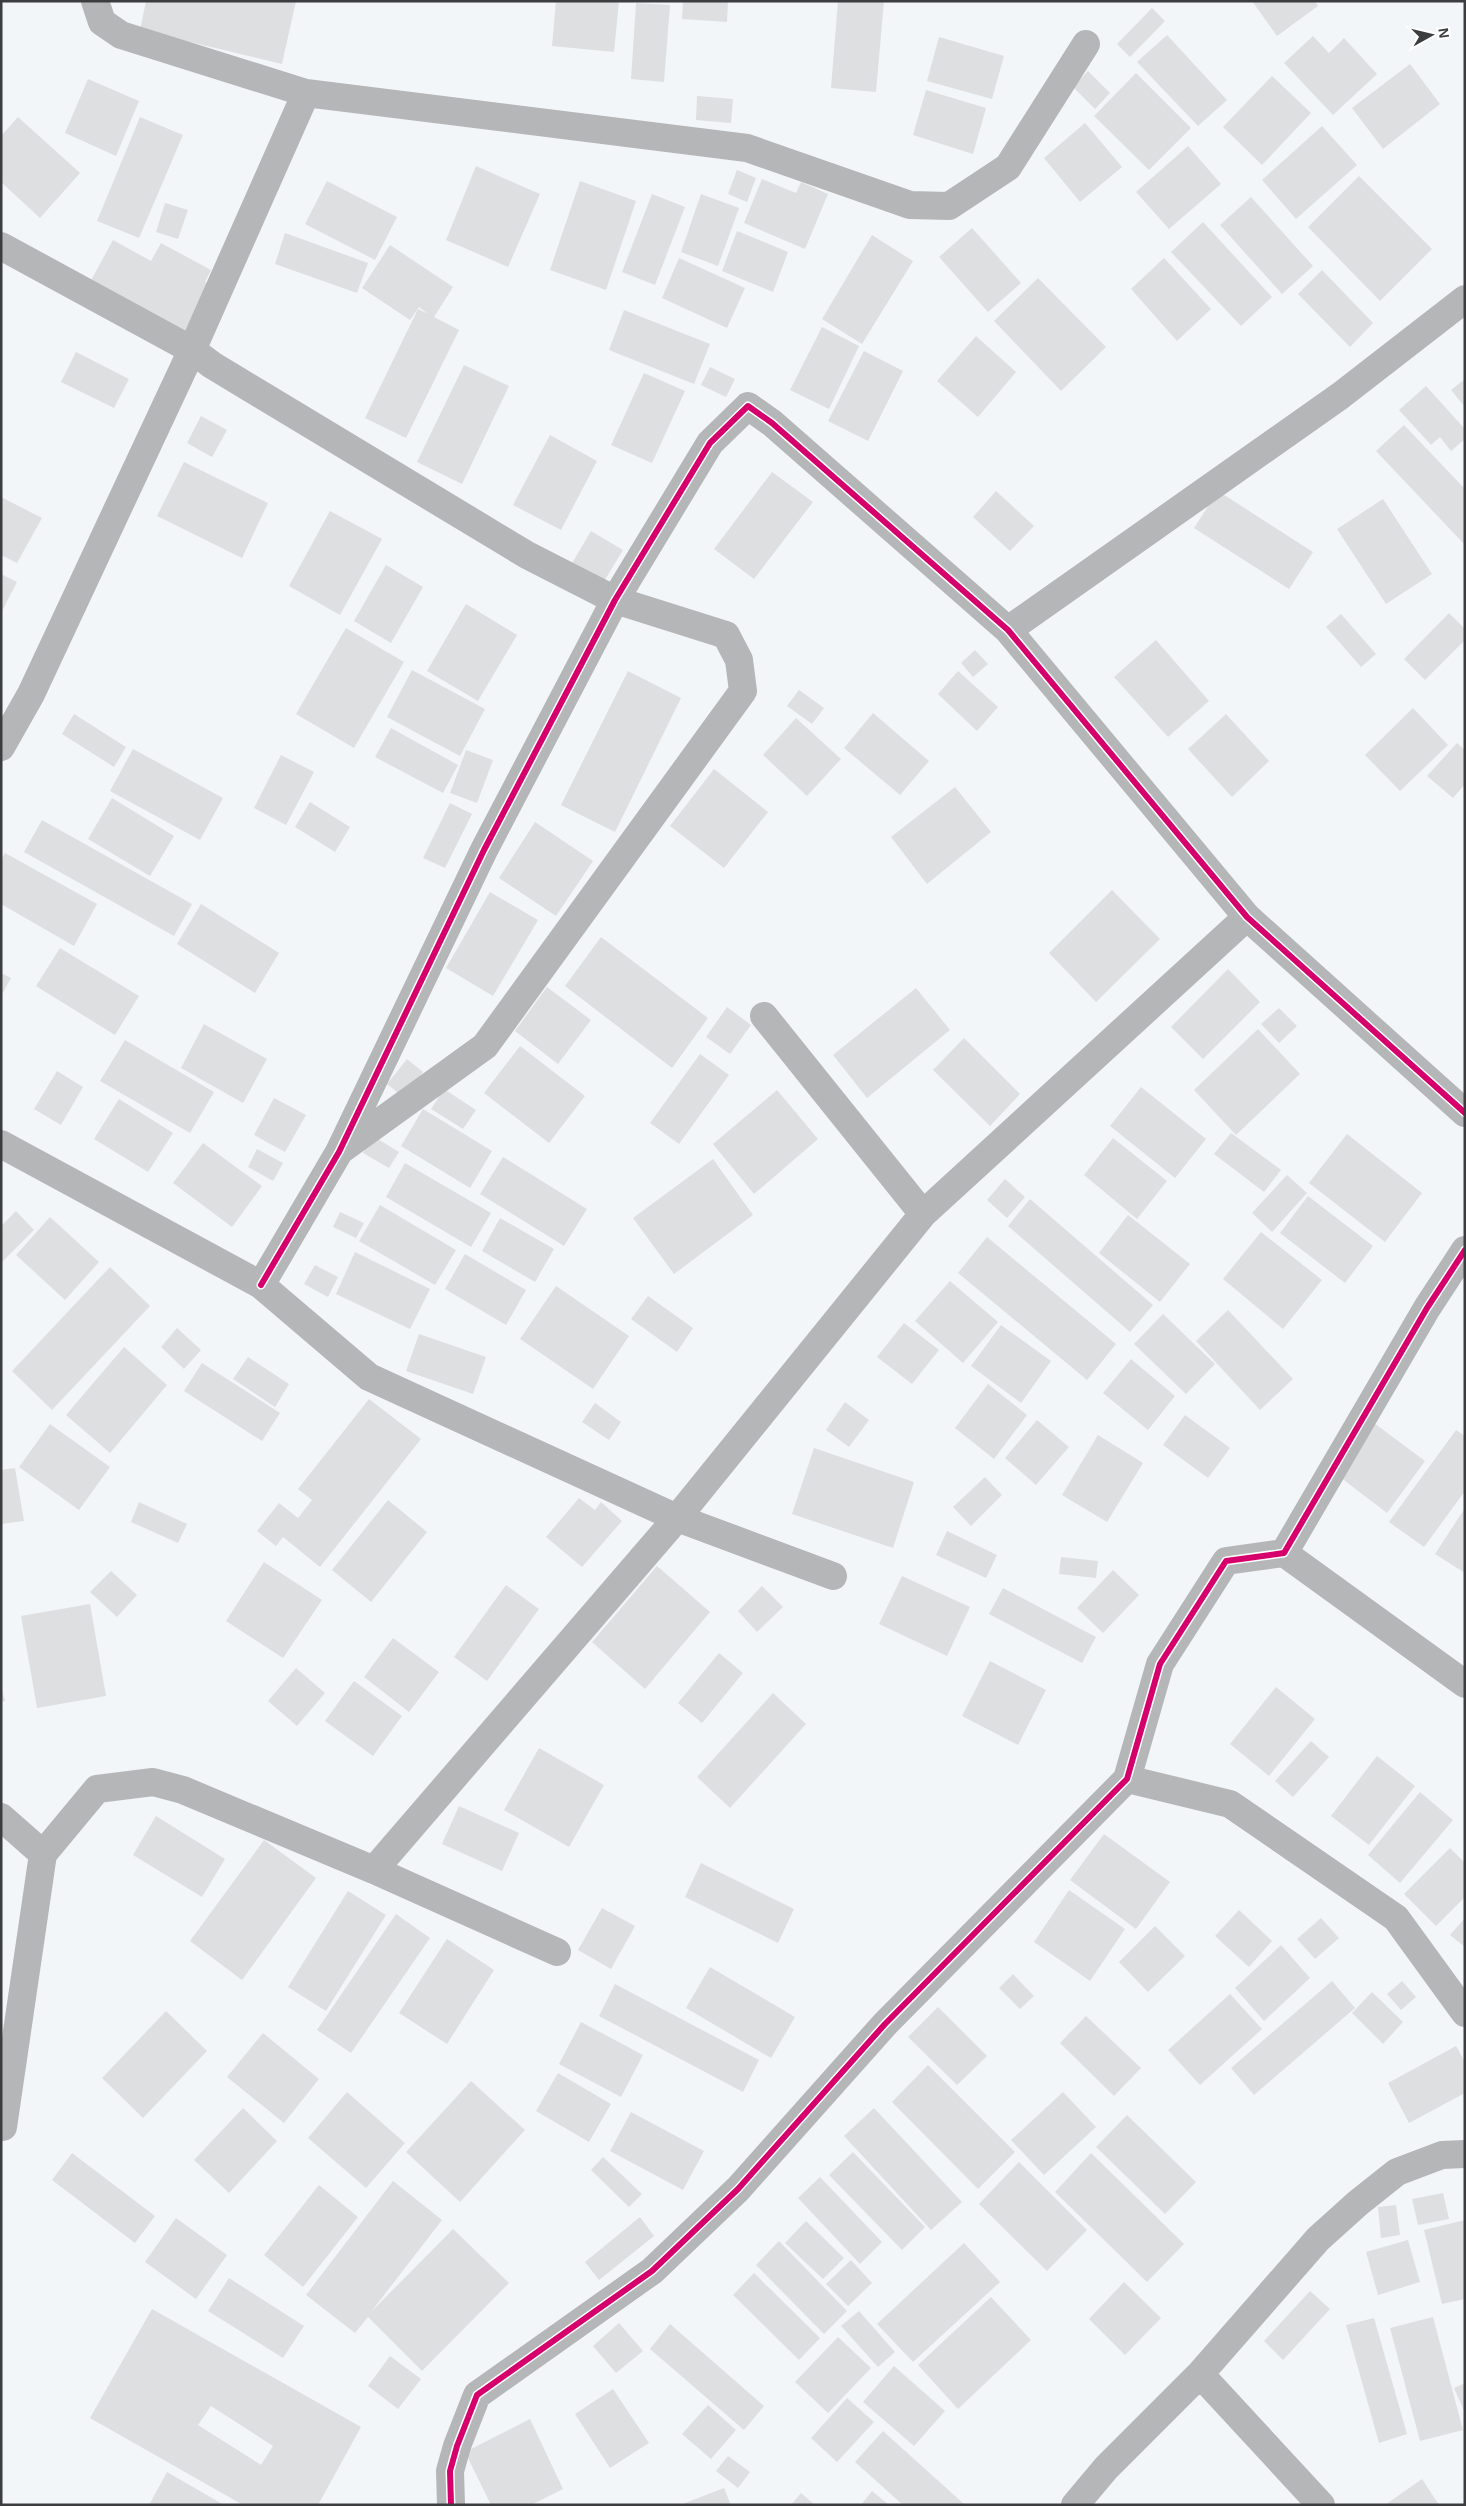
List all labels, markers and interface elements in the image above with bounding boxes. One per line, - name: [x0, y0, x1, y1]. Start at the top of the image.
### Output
- north arrow: [1406, 10, 1456, 60]
- text: N: [1435, 27, 1453, 39]

